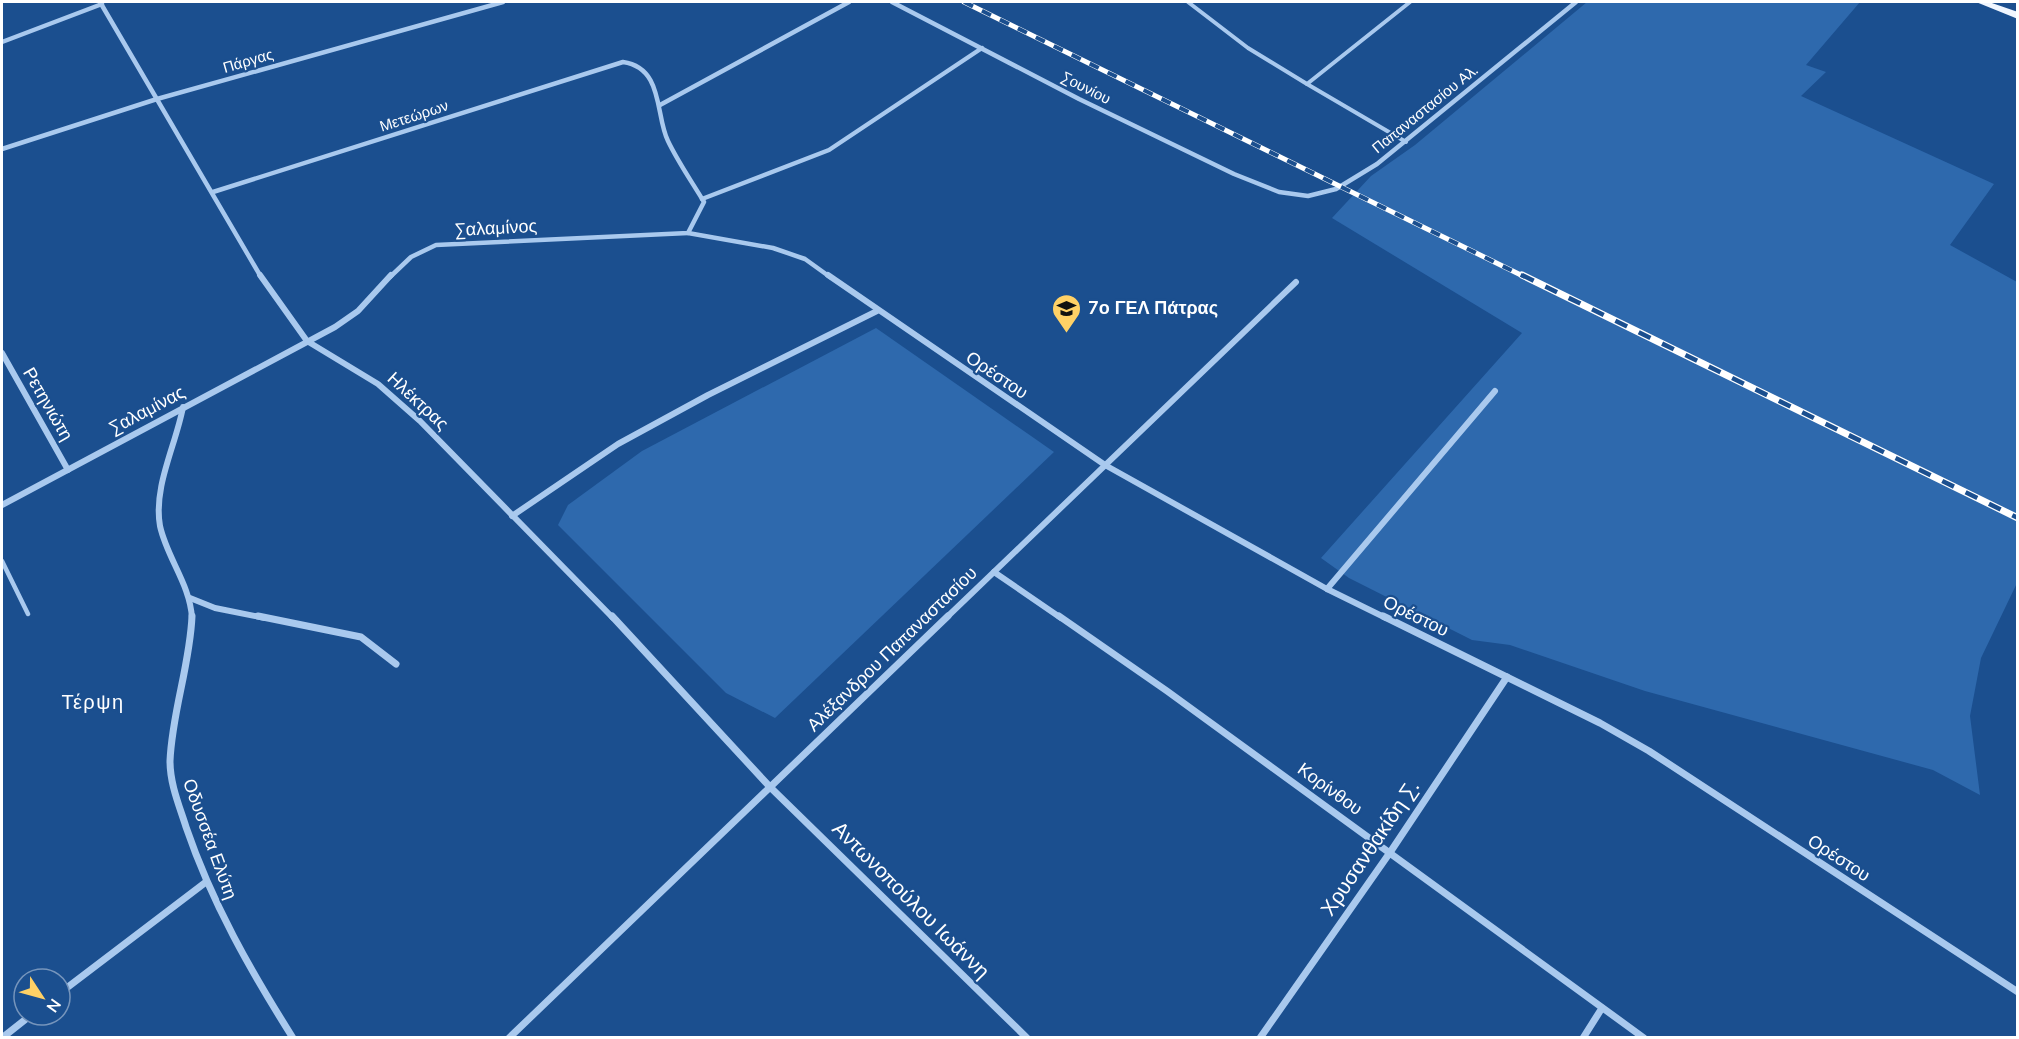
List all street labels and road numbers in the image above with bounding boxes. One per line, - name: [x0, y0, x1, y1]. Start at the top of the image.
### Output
- street label: Πάργας: [221, 44, 275, 78]
- street label: Παπαναστασίου Αλ.: [1368, 60, 1482, 158]
- street label: Σουνίου: [1058, 67, 1114, 109]
- street label: Μετεώρων: [377, 95, 451, 137]
- street label: Σαλαμίνος: [454, 214, 538, 242]
- street label: Ορέστου: [961, 345, 1033, 405]
- street label: Ρετηνιώτη: [17, 363, 79, 445]
- street label: Ηλέκτρας: [382, 366, 454, 436]
- street label: Σαλαμίνας: [105, 380, 189, 440]
- street label: Αλέξανδρου Παπαναστασίου: [802, 561, 982, 737]
- street label: Ορέστου: [1379, 590, 1453, 642]
- street label: Κορίνθου: [1293, 757, 1367, 821]
- street label: Οδυσσέα Ελύτη: [177, 775, 243, 903]
- street label: Χρυσανθακίδη Σ.: [1314, 775, 1426, 921]
- street label: Αντωνοπούλου Ιωάννη: [826, 815, 996, 985]
- street label: Ορέστου: [1803, 829, 1875, 887]

